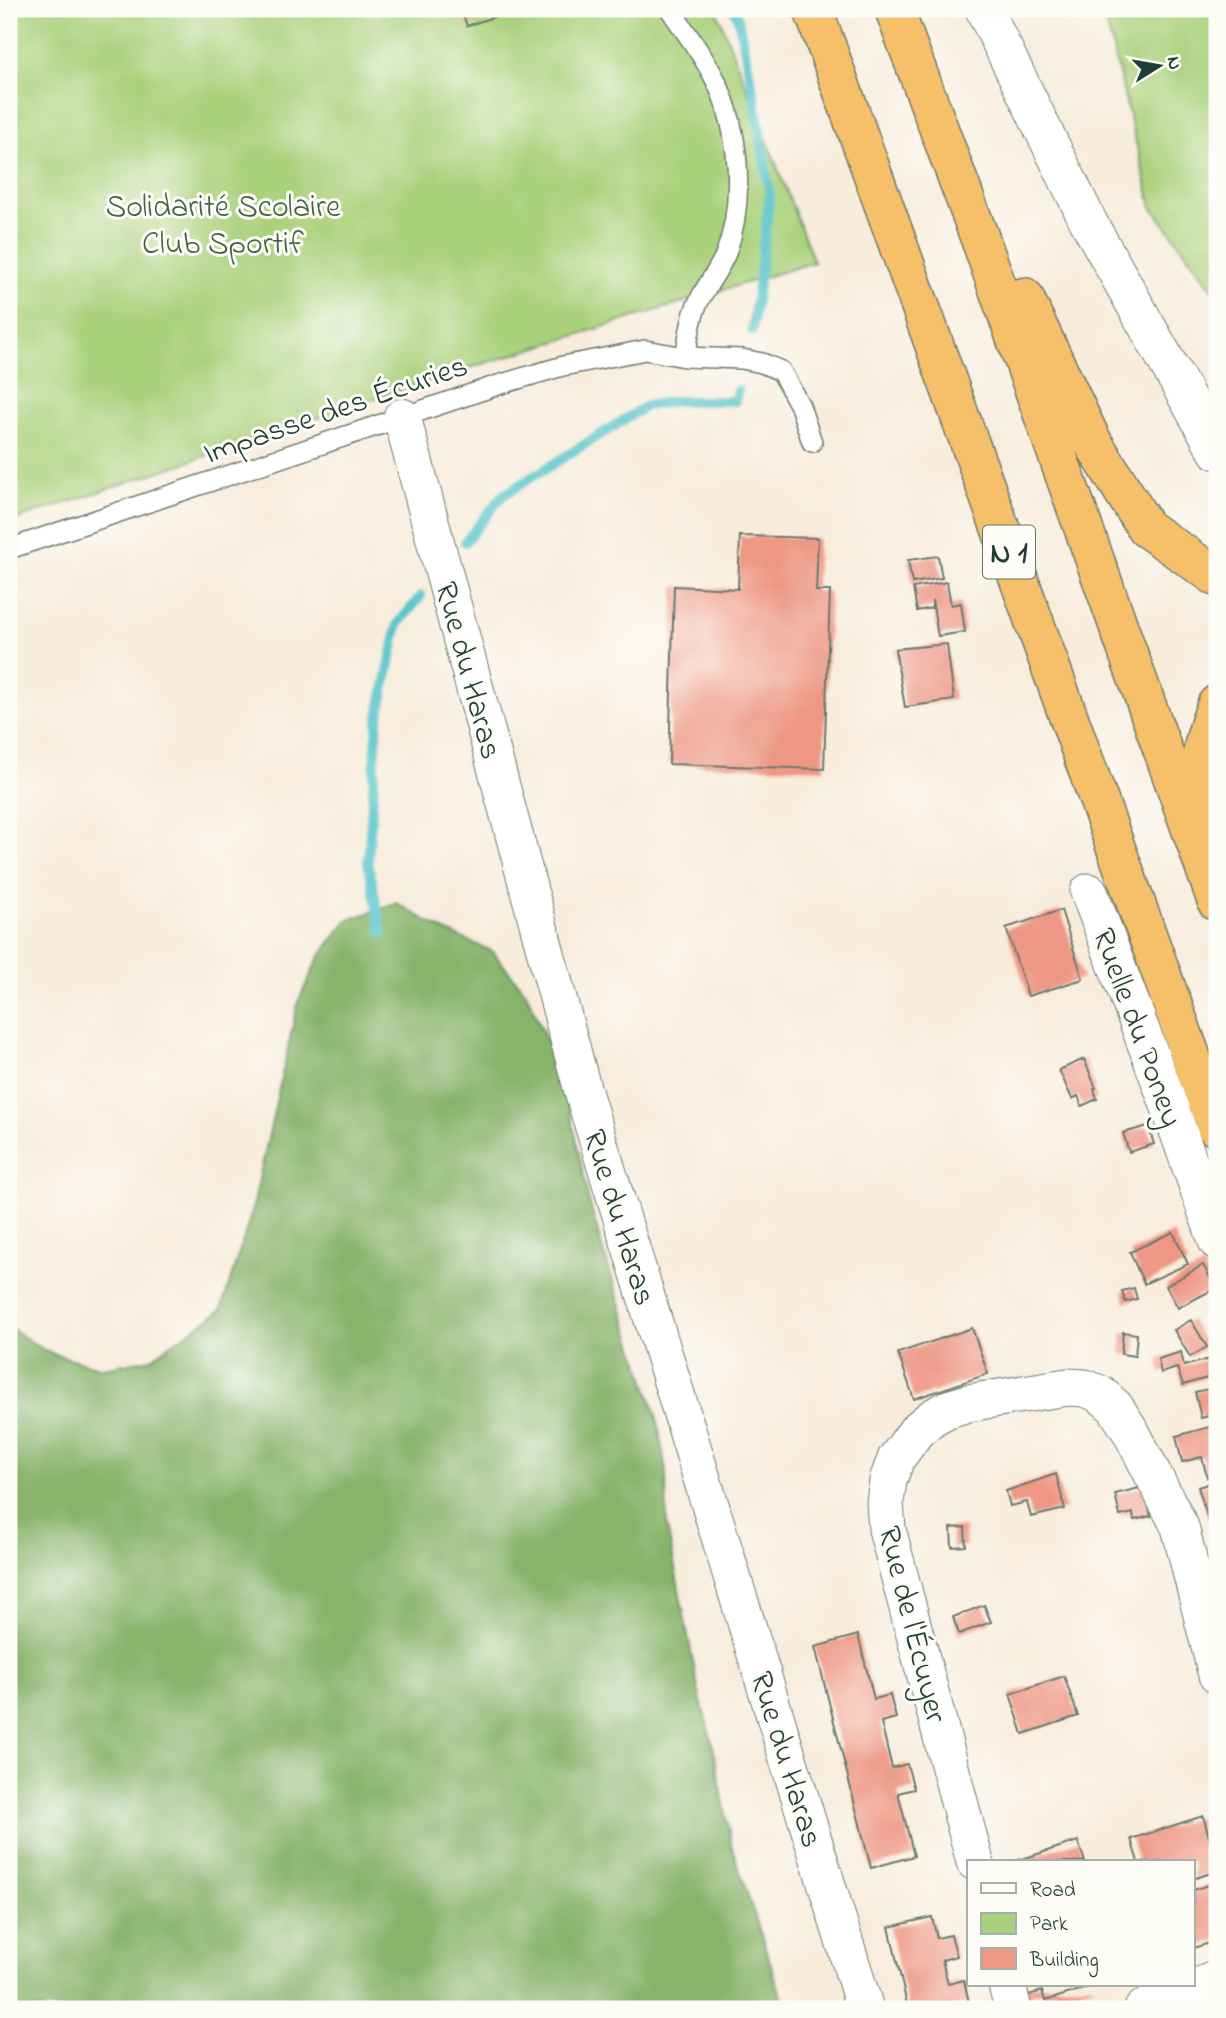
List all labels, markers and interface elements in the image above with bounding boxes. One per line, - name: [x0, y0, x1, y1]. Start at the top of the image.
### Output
- north arrow: [1124, 32, 1194, 102]
- text: N: [1159, 54, 1188, 72]
- park label: Solidarité Scolaire Club Sportif: [106, 185, 341, 269]
- street label: Impasse des Écuries: [198, 344, 475, 479]
- road number: N 1: [983, 526, 1035, 579]
- street label: Rue du Haras: [420, 577, 513, 765]
- street label: Ruelle du Poney: [1078, 922, 1193, 1134]
- street label: Rue du Haras: [569, 1124, 667, 1312]
- street label: Rue de l'Écuyer: [863, 1522, 958, 1728]
- street label: Rue du Haras: [736, 1666, 834, 1854]
- legend: [967, 1860, 1194, 1986]
- text: Road: [1030, 1876, 1076, 1906]
- text: Park: [1030, 1910, 1069, 1940]
- text: Building: [1029, 1946, 1099, 1978]

